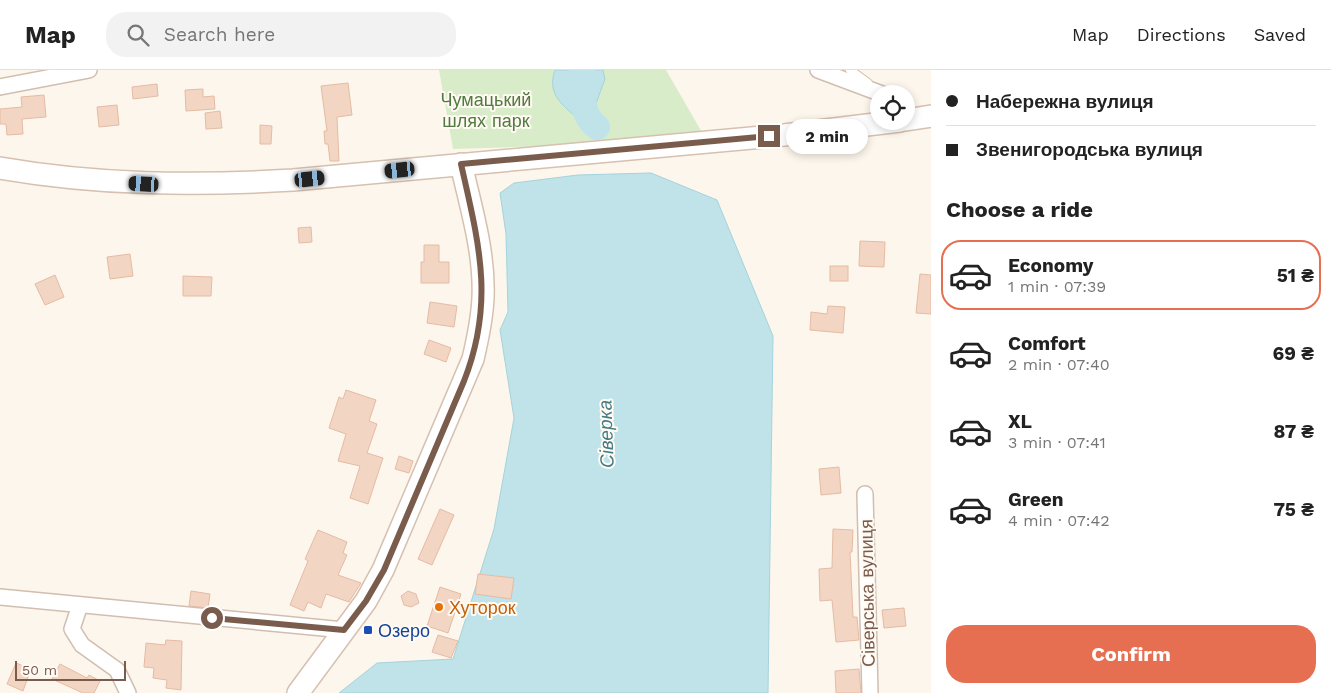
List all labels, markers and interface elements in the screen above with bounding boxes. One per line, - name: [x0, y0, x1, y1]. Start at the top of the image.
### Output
- search box: [106, 12, 456, 57]
- text: Map: [25, 21, 76, 49]
- icon: search: [124, 21, 152, 49]
- text: Search here: [164, 23, 275, 46]
- text: Map: [1072, 24, 1109, 45]
- text: Directions: [1137, 24, 1226, 45]
- text: Saved: [1254, 24, 1306, 45]
- map controls: [870, 85, 915, 130]
- button: locate: [870, 85, 915, 130]
- park label: Чумацький шлях парк: [441, 89, 531, 131]
- text: Набережна вулиця: [976, 90, 1154, 113]
- callout: 2 min: [786, 118, 869, 154]
- route end: [758, 125, 780, 147]
- text: 2 min: [805, 127, 849, 146]
- text: Звенигородська вулиця: [976, 138, 1203, 161]
- car: [384, 161, 415, 179]
- car: [294, 170, 325, 188]
- car: [128, 176, 159, 192]
- text: Choose a ride: [946, 197, 1093, 222]
- icon: car: [948, 253, 993, 298]
- text: Economy: [1008, 254, 1093, 277]
- text: 51 ₴: [1277, 264, 1314, 287]
- text: 1 min · 07:39: [1008, 277, 1106, 296]
- icon: car: [948, 331, 993, 376]
- text: Comfort: [1008, 332, 1086, 355]
- text: 69 ₴: [1272, 342, 1314, 365]
- text: 2 min · 07:40: [1008, 355, 1110, 374]
- water label: Сіверка: [593, 400, 619, 468]
- icon: car: [948, 409, 993, 454]
- text: XL: [1008, 410, 1032, 433]
- text: 87 ₴: [1274, 420, 1314, 443]
- text: 3 min · 07:41: [1008, 433, 1106, 452]
- icon: car: [948, 487, 993, 532]
- text: Green: [1008, 488, 1064, 511]
- text: 75 ₴: [1273, 498, 1314, 521]
- text: 4 min · 07:42: [1008, 511, 1110, 530]
- street label: Сіверська вулиця: [855, 519, 879, 667]
- place label: Хуторок: [449, 597, 516, 618]
- marker: Хуторок: [433, 601, 445, 613]
- route start: [201, 607, 223, 629]
- place label: Озеро: [378, 620, 430, 641]
- marker: Озеро: [362, 624, 374, 636]
- button: Confirm: [946, 625, 1316, 683]
- scale bar: [15, 658, 126, 681]
- text: 50 m: [22, 662, 57, 678]

